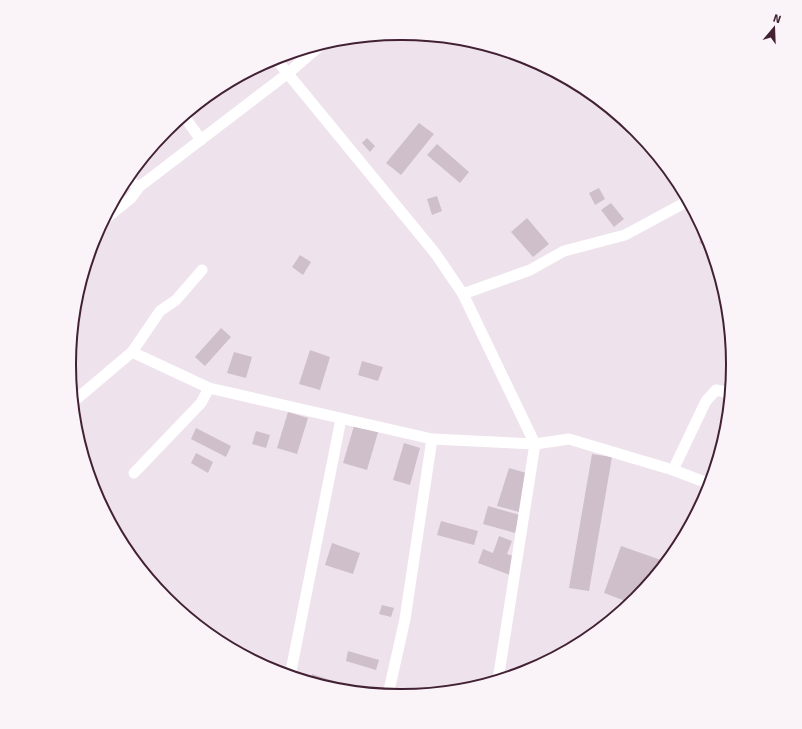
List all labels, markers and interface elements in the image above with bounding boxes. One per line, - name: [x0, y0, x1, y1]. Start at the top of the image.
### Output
- north arrow: [754, 8, 794, 48]
- text: N: [771, 12, 783, 26]

